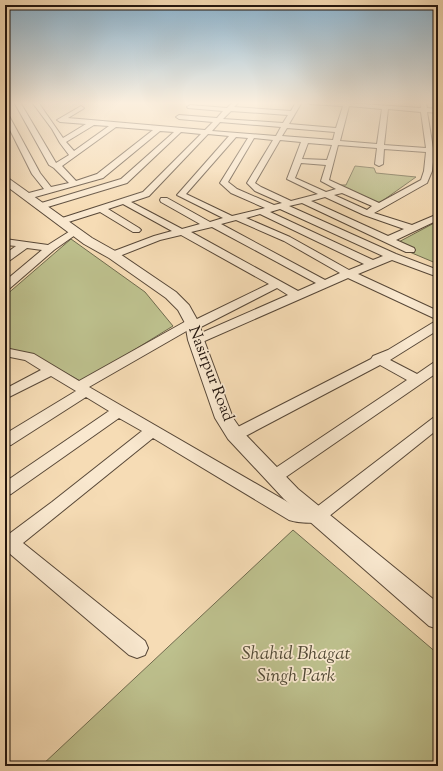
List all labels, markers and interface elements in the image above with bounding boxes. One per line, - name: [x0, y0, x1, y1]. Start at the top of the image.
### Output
- street label: Nasirpur Road: [181, 323, 239, 425]
- park label: Shahid Bhagat Singh Park: [242, 641, 351, 690]

